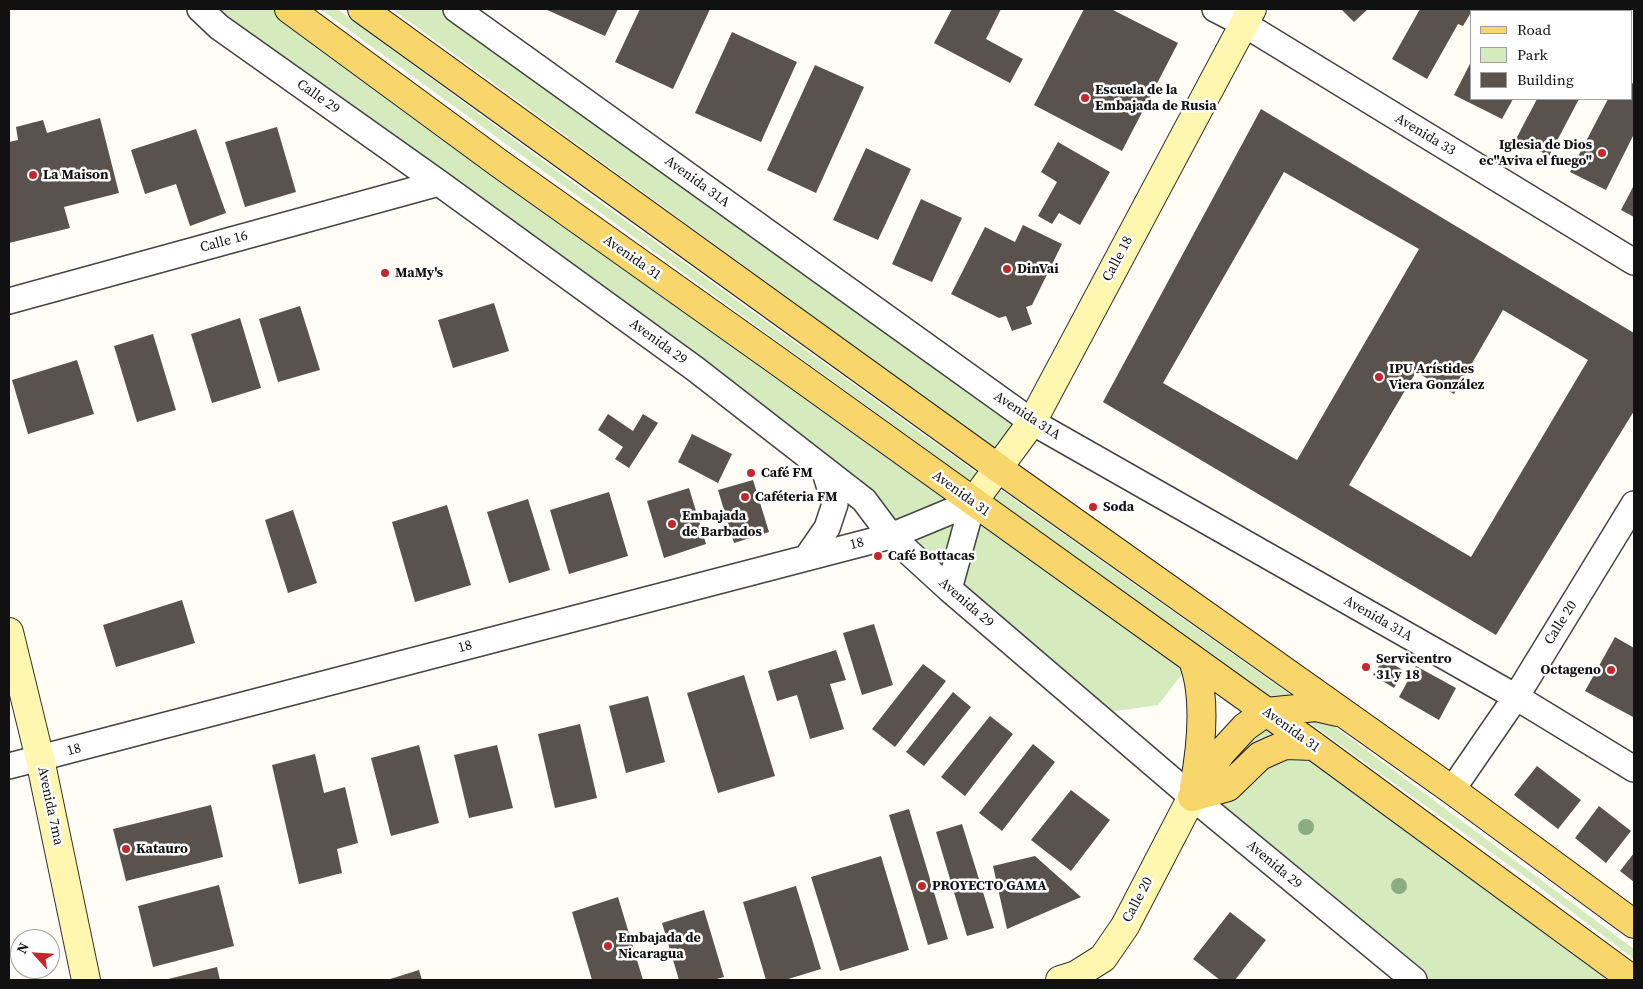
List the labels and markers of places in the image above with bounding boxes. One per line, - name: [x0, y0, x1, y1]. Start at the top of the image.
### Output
- place label: Escuela de la Embajada de Rusia: [1095, 82, 1217, 114]
- marker: Escuela de la Embajada de Rusia: [1079, 92, 1091, 104]
- place label: Iglesia de Dios ec"Aviva el fuego": [1479, 137, 1592, 170]
- marker: Iglesia de Dios ec"Aviva el fuego": [1596, 147, 1608, 159]
- place label: La Maison: [43, 167, 109, 183]
- marker: La Maison: [27, 169, 39, 181]
- place label: DinVai: [1017, 261, 1059, 277]
- marker: DinVai: [1001, 263, 1013, 275]
- place label: MaMy's: [395, 265, 443, 281]
- marker: MaMy's: [379, 267, 391, 279]
- place label: IPU Arístides Viera González: [1389, 361, 1484, 394]
- marker: IPU Arístides Viera González: [1373, 371, 1385, 383]
- place label: Café FM: [761, 465, 813, 481]
- marker: Café FM: [745, 467, 757, 479]
- place label: Caféteria FM: [755, 489, 838, 505]
- marker: Caféteria FM: [739, 491, 751, 503]
- place label: Soda: [1103, 499, 1134, 515]
- marker: Soda: [1087, 501, 1099, 513]
- place label: Embajada de Barbados: [682, 508, 762, 540]
- marker: Embajada de Barbados: [666, 518, 678, 530]
- place label: Café Bottacas: [888, 548, 975, 564]
- marker: Café Bottacas: [872, 550, 884, 562]
- place label: Servicentro 31 y 18: [1376, 651, 1452, 684]
- marker: Servicentro 31 y 18: [1360, 661, 1372, 673]
- place label: Octageno: [1541, 662, 1601, 678]
- marker: Octageno: [1605, 664, 1617, 676]
- place label: Katauro: [136, 841, 188, 857]
- marker: Katauro: [120, 843, 132, 855]
- place label: PROYECTO GAMA: [932, 878, 1047, 894]
- marker: PROYECTO GAMA: [916, 880, 928, 892]
- place label: Embajada de Nicaragua: [618, 930, 701, 962]
- marker: Embajada de Nicaragua: [602, 940, 614, 952]

